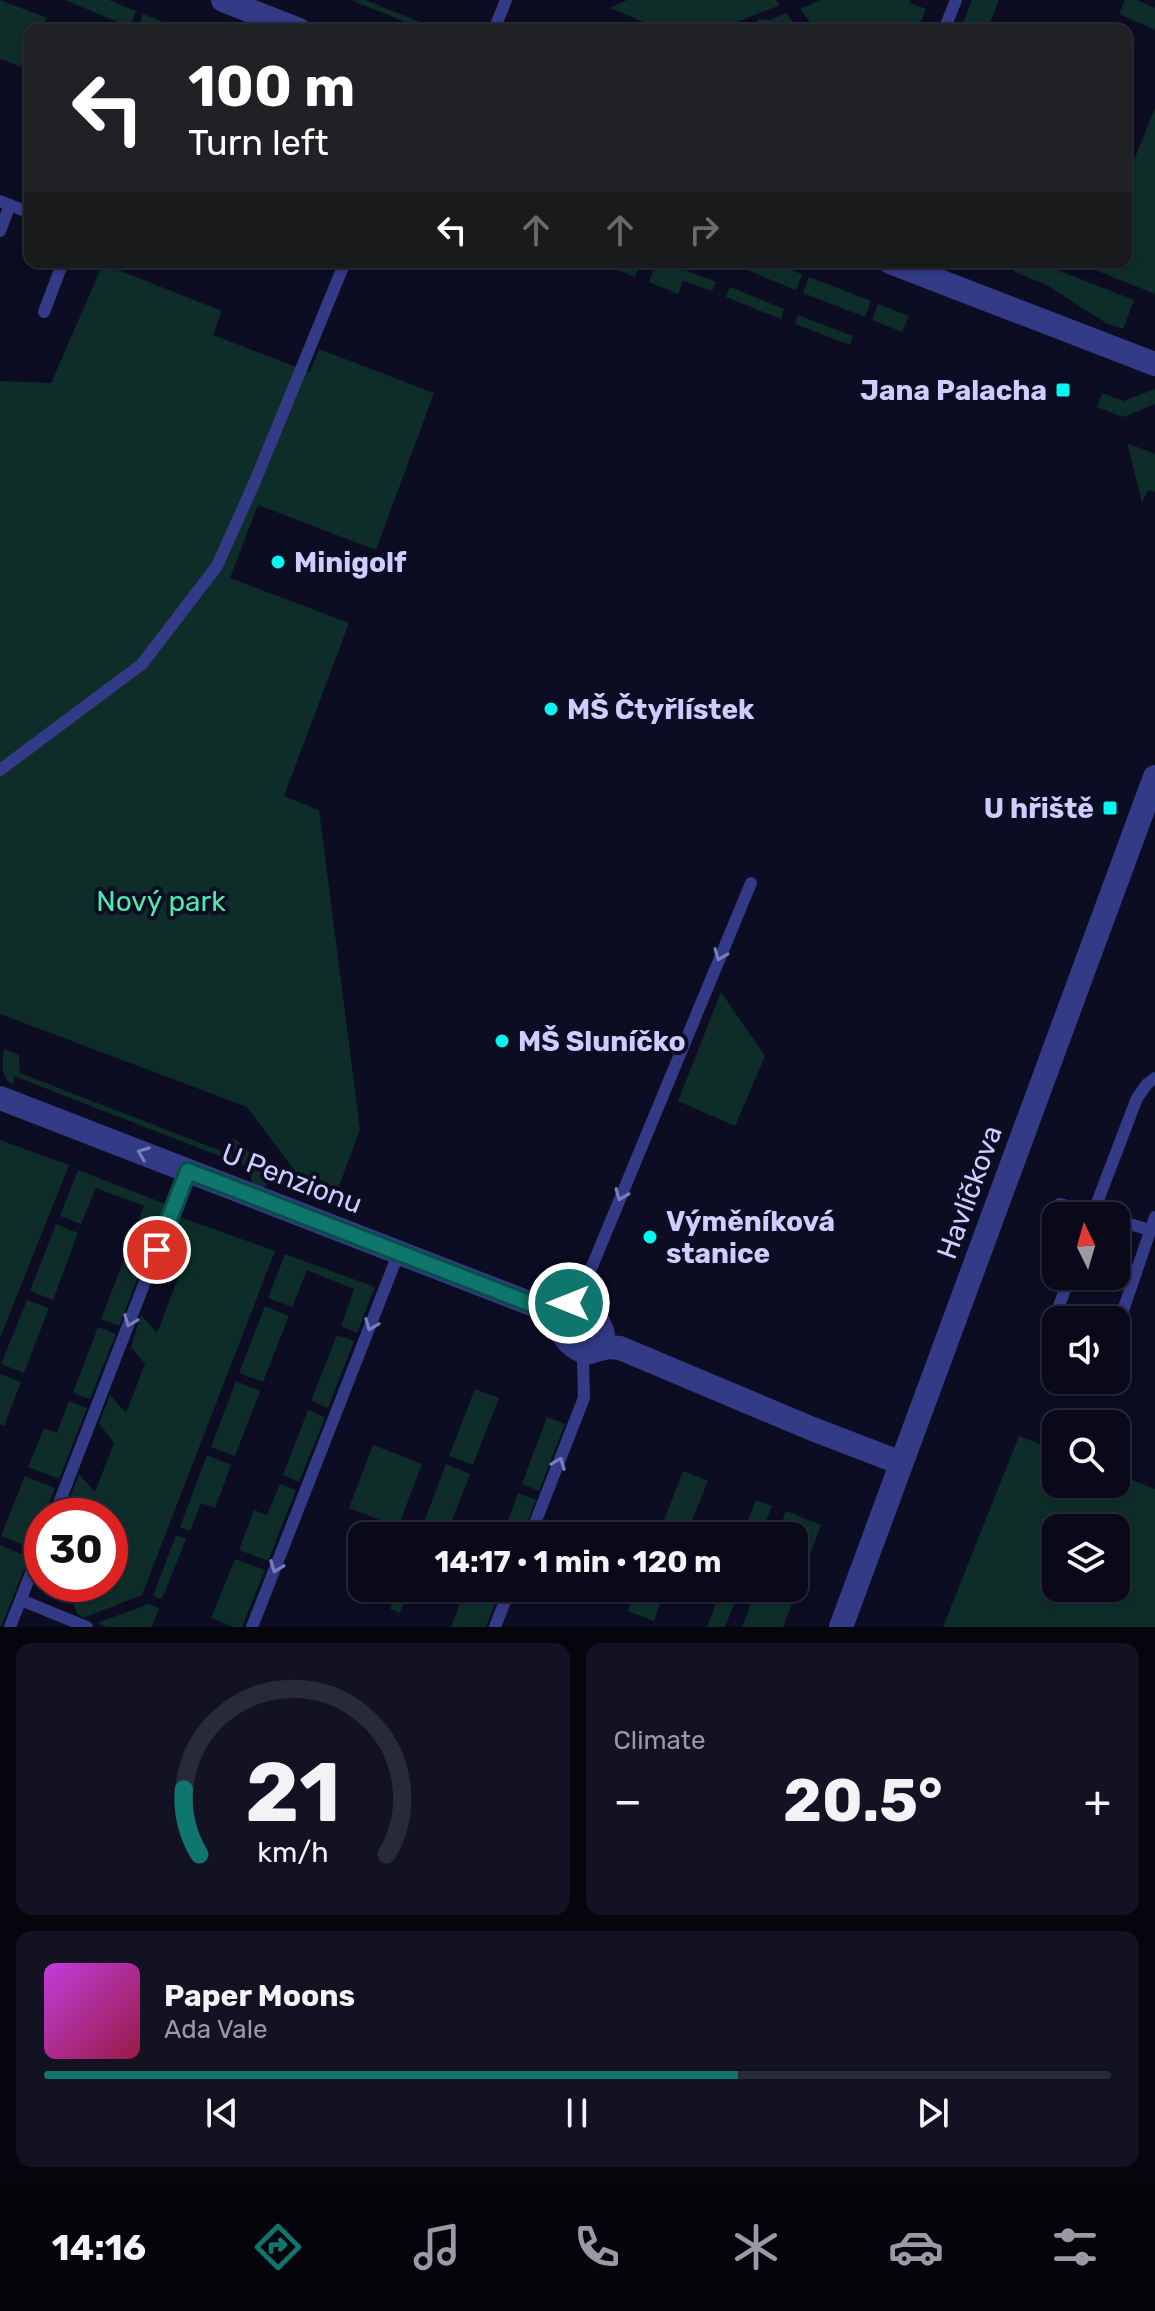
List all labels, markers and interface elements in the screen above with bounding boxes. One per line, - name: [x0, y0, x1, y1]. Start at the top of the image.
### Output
- text: 100 m: [188, 54, 355, 120]
- icon: left: [56, 56, 160, 160]
- text: Turn left: [188, 121, 329, 164]
- icon: left: [430, 208, 474, 252]
- icon: ahead: [514, 208, 558, 252]
- icon: ahead: [598, 208, 642, 252]
- icon: right: [682, 208, 726, 252]
- place label: Jana Palacha: [860, 374, 1047, 407]
- marker: Jana Palacha: [1054, 381, 1072, 399]
- place label: Minigolf: [294, 546, 407, 579]
- marker: Minigolf: [269, 553, 287, 571]
- place label: MŠ Čtyřlístek: [567, 693, 755, 726]
- marker: MŠ Čtyřlístek: [542, 700, 560, 718]
- place label: U hřiště: [984, 792, 1094, 825]
- marker: U hřiště: [1101, 799, 1119, 817]
- park label: Nový park: [96, 885, 226, 918]
- one-way arrow: [713, 946, 729, 961]
- place label: MŠ Sluníčko: [518, 1025, 686, 1058]
- marker: MŠ Sluníčko: [493, 1032, 511, 1050]
- street label: Havlíčkova: [930, 1121, 1009, 1263]
- street label: U Penzionu: [217, 1137, 367, 1220]
- one-way arrow: [137, 1146, 151, 1163]
- one-way arrow: [615, 1187, 631, 1201]
- north arrow: [1042, 1202, 1130, 1290]
- map controls: [1042, 1202, 1130, 1602]
- place label: Výměníková stanice: [666, 1205, 835, 1270]
- pin: [123, 1216, 191, 1284]
- icon: arrive: [135, 1228, 179, 1272]
- marker: Výměníková stanice: [641, 1228, 659, 1246]
- position arrow: [527, 1261, 611, 1345]
- button: sound: [1042, 1306, 1130, 1394]
- one-way arrow: [123, 1314, 139, 1328]
- one-way arrow: [364, 1317, 380, 1331]
- button: search: [1042, 1410, 1130, 1498]
- one-way arrow: [549, 1457, 566, 1471]
- speed limit sign: 30: [24, 1498, 128, 1602]
- button: layers: [1042, 1514, 1130, 1602]
- text: 14:17 · 1 min · 120 m: [435, 1544, 721, 1580]
- one-way arrow: [269, 1559, 286, 1573]
- text: Climate: [614, 1725, 706, 1756]
- text: 21: [245, 1743, 340, 1842]
- text: 20.5°: [783, 1765, 943, 1836]
- text: −: [614, 1775, 642, 1827]
- text: +: [1084, 1775, 1111, 1827]
- text: km/h: [257, 1835, 328, 1869]
- text: Paper Moons: [164, 1978, 355, 2014]
- text: Ada Vale: [164, 2014, 268, 2045]
- icon: previous: [200, 2091, 244, 2135]
- icon: pause: [555, 2091, 599, 2135]
- icon: next: [911, 2091, 955, 2135]
- icon: directions: [250, 2219, 306, 2275]
- icon: music: [409, 2219, 465, 2275]
- icon: phone: [569, 2219, 625, 2275]
- icon: climate: [728, 2219, 784, 2275]
- icon: car: [888, 2219, 944, 2275]
- icon: filters: [1047, 2219, 1103, 2275]
- text: 14:16: [52, 2226, 146, 2269]

